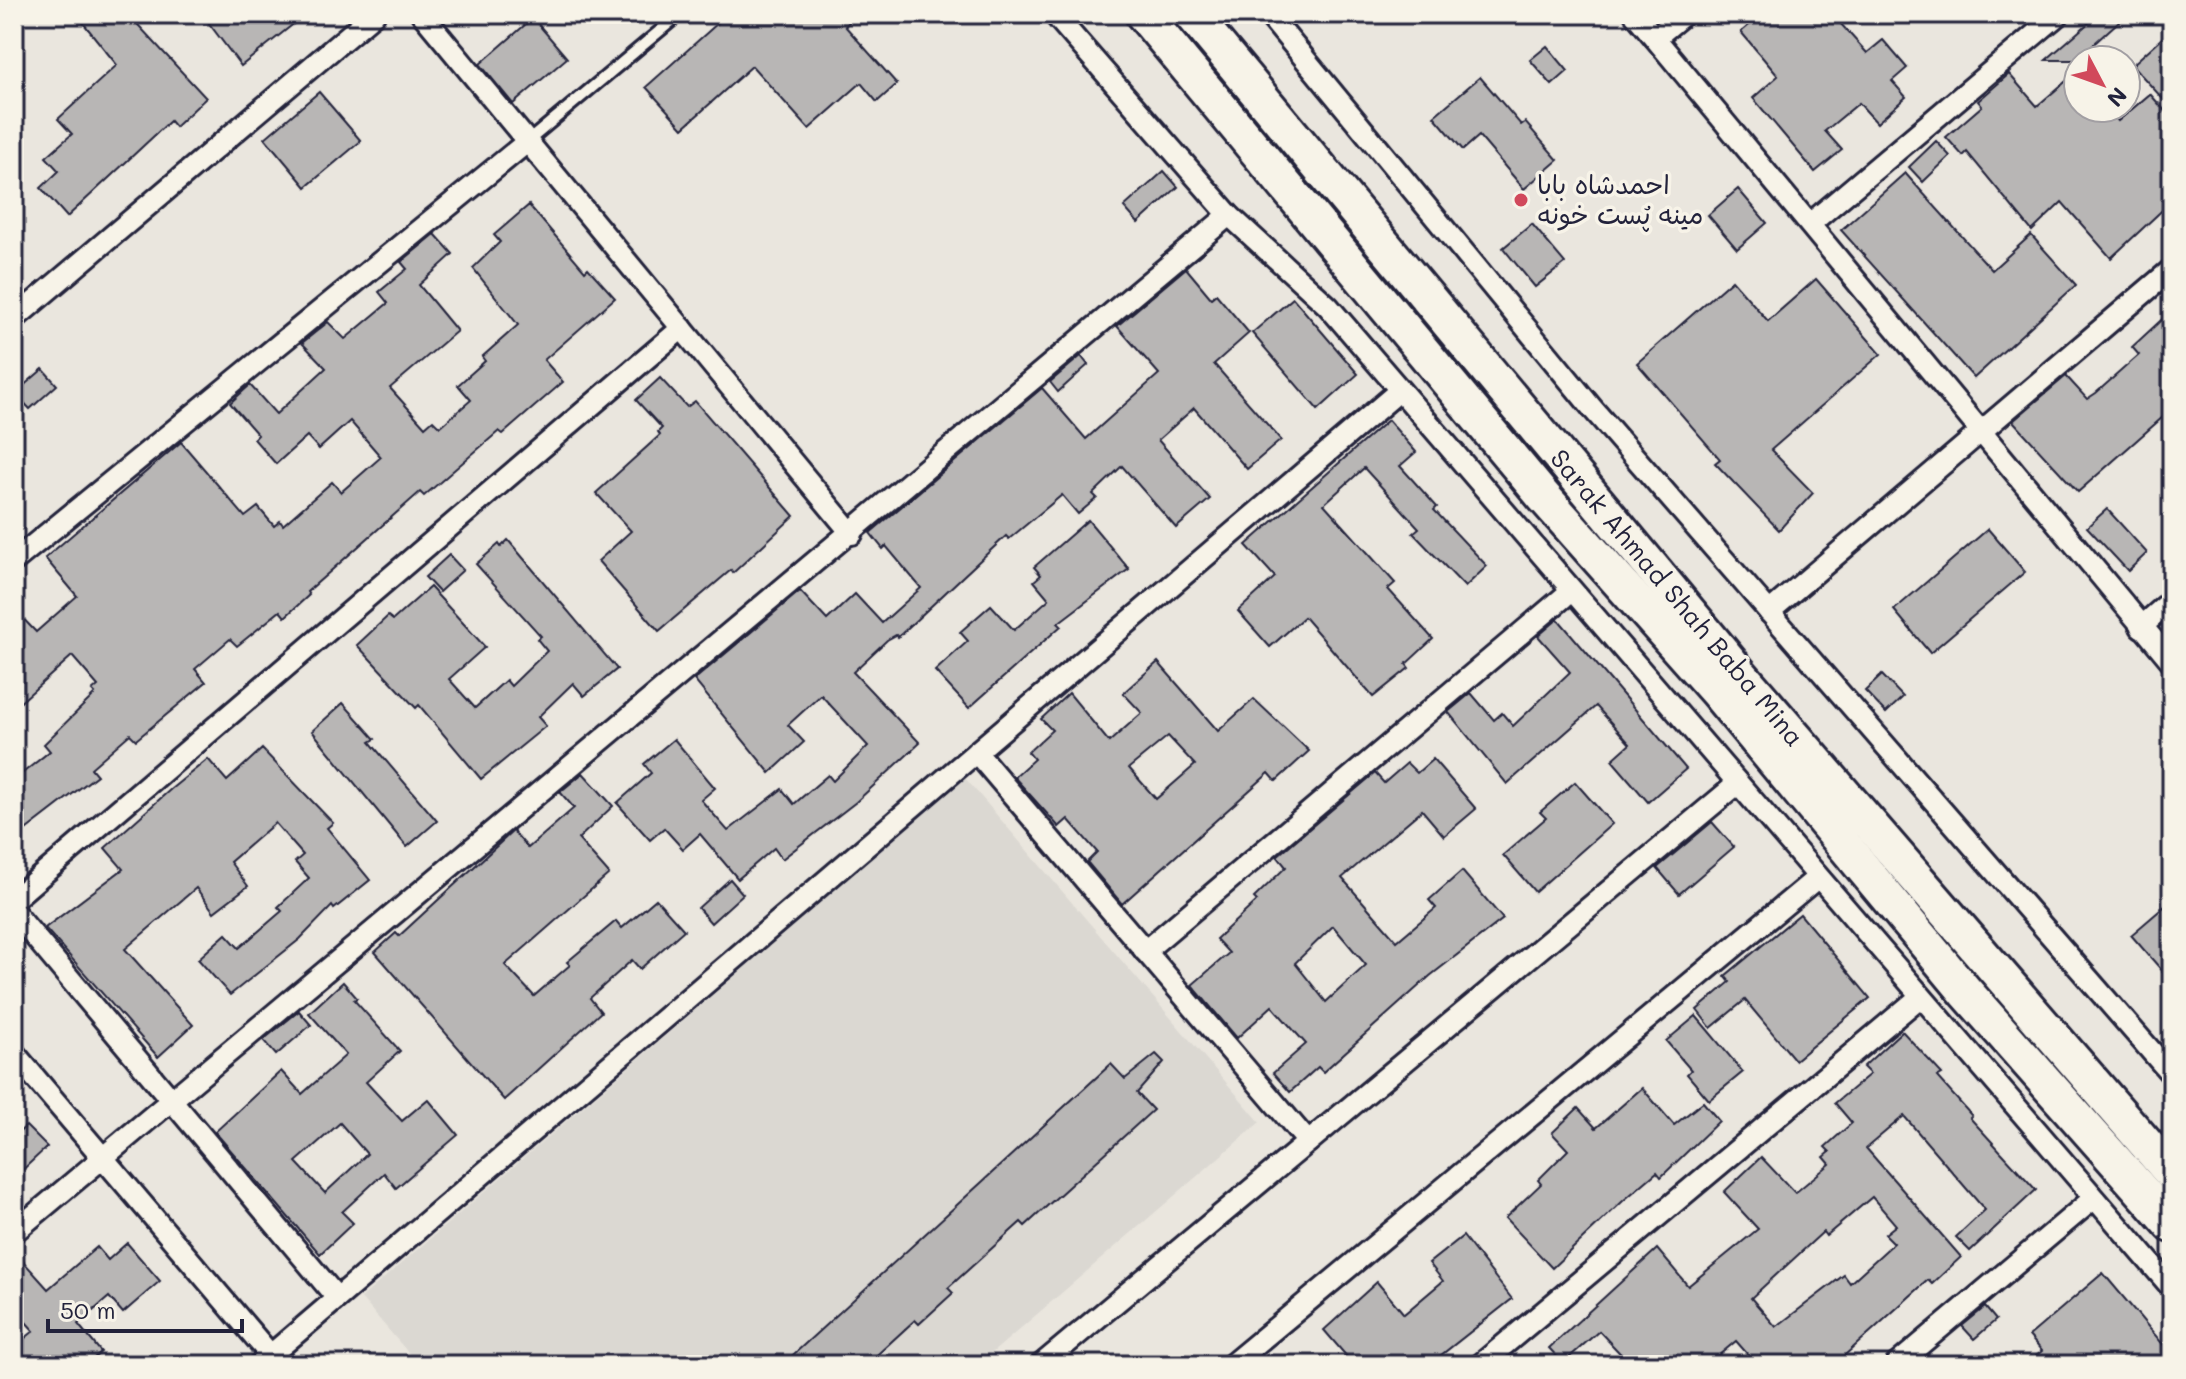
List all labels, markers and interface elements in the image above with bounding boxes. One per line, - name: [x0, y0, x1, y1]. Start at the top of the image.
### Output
- north arrow: [2062, 44, 2142, 124]
- text: N: [2101, 82, 2134, 113]
- place label: احمدشاه بابا مینه پُست خونه: [1537, 167, 1703, 232]
- marker: احمدشاه بابا مینه پُست خونه: [1512, 191, 1530, 209]
- street label: Sarak Ahmad Shah Baba Mina: [1543, 442, 1812, 753]
- scale bar: [48, 1283, 242, 1333]
- text: 50 m: [60, 1294, 116, 1325]

